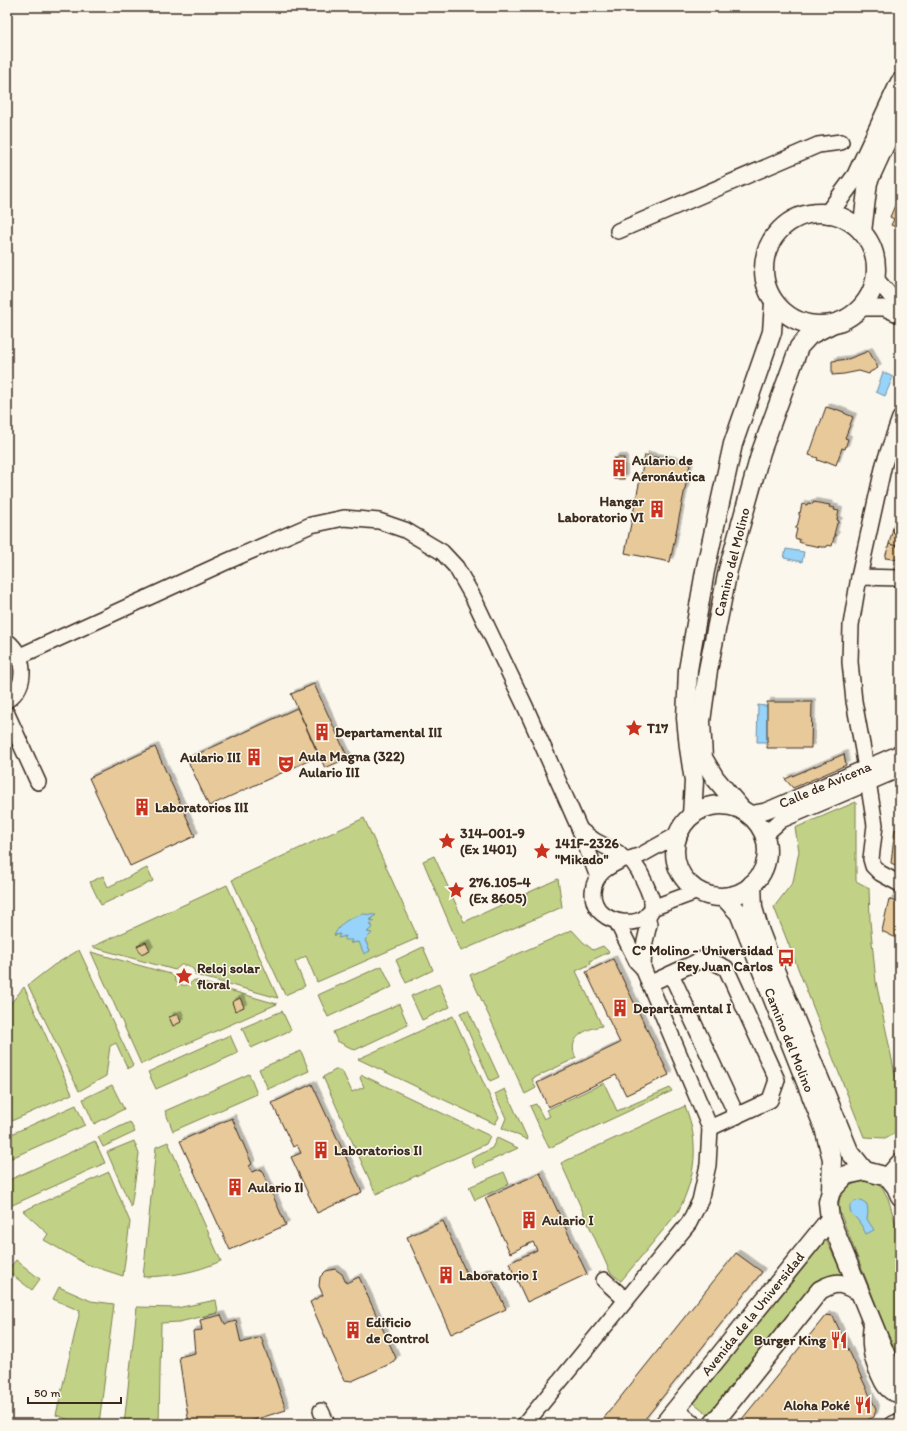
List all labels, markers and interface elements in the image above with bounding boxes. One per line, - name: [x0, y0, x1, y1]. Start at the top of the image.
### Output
- place label: Aulario de Aeronáutica: [631, 452, 705, 485]
- building icon: Aulario de Aeronáutica: [609, 458, 629, 478]
- place label: Hangar Laboratorio VI: [557, 493, 644, 526]
- building icon: Hangar Laboratorio VI: [647, 499, 667, 519]
- street label: Camino del Molino: [710, 506, 754, 618]
- place icon: T17: [624, 718, 644, 738]
- place label: T17: [646, 720, 668, 737]
- building icon: Departamental III: [312, 722, 332, 742]
- place label: Departamental III: [335, 724, 442, 741]
- building icon: Aulario III: [244, 747, 264, 767]
- place label: Aula Magna (322) Aulario III: [298, 748, 405, 781]
- place label: Aulario III: [179, 749, 241, 766]
- theatre icon: Aula Magna (322) Aulario III: [276, 754, 296, 774]
- street label: Calle de Avicena: [776, 758, 874, 812]
- building icon: Laboratorios III: [132, 797, 152, 817]
- place label: Laboratorios III: [155, 799, 248, 816]
- place label: 314-001-9 (Ex 1401): [460, 825, 525, 858]
- place icon: 314-001-9 (Ex 1401): [437, 831, 457, 851]
- place label: 141F-2326 "Mikado": [555, 835, 620, 868]
- place icon: 141F-2326 "Mikado": [532, 841, 552, 861]
- place label: 276.105-4 (Ex 8605): [469, 874, 531, 907]
- place icon: 276.105-4 (Ex 8605): [446, 880, 466, 900]
- place label: Cº Molino - Universidad Rey Juan Carlos: [632, 942, 773, 975]
- bus stop icon: Cº Molino - Universidad Rey Juan Carlos: [776, 948, 796, 968]
- place label: Reloj solar floral: [197, 960, 260, 993]
- place icon: Reloj solar floral: [174, 966, 194, 986]
- street label: Camino del Molino: [760, 985, 818, 1095]
- building icon: Departamental I: [610, 998, 630, 1018]
- place label: Departamental I: [633, 1000, 731, 1017]
- building icon: Laboratorios II: [311, 1140, 331, 1160]
- place label: Laboratorios II: [334, 1142, 422, 1159]
- building icon: Aulario II: [225, 1177, 245, 1197]
- place label: Aulario II: [247, 1179, 303, 1196]
- building icon: Aulario I: [519, 1210, 539, 1230]
- place label: Aulario I: [541, 1212, 594, 1229]
- street label: Avenida de la Universidad: [698, 1248, 808, 1379]
- building icon: Laboratorio I: [436, 1265, 456, 1285]
- place label: Laboratorio I: [459, 1267, 537, 1284]
- place label: Edificio de Control: [366, 1314, 430, 1347]
- building icon: Edificio de Control: [343, 1320, 363, 1340]
- restaurant icon: Burger King: [829, 1330, 849, 1350]
- place label: Burger King: [754, 1332, 827, 1349]
- scale bar: [28, 1379, 121, 1405]
- text: 50 m: [34, 1386, 60, 1400]
- restaurant icon: Aloha Poké: [853, 1395, 873, 1415]
- place label: Aloha Poké: [783, 1397, 850, 1414]

